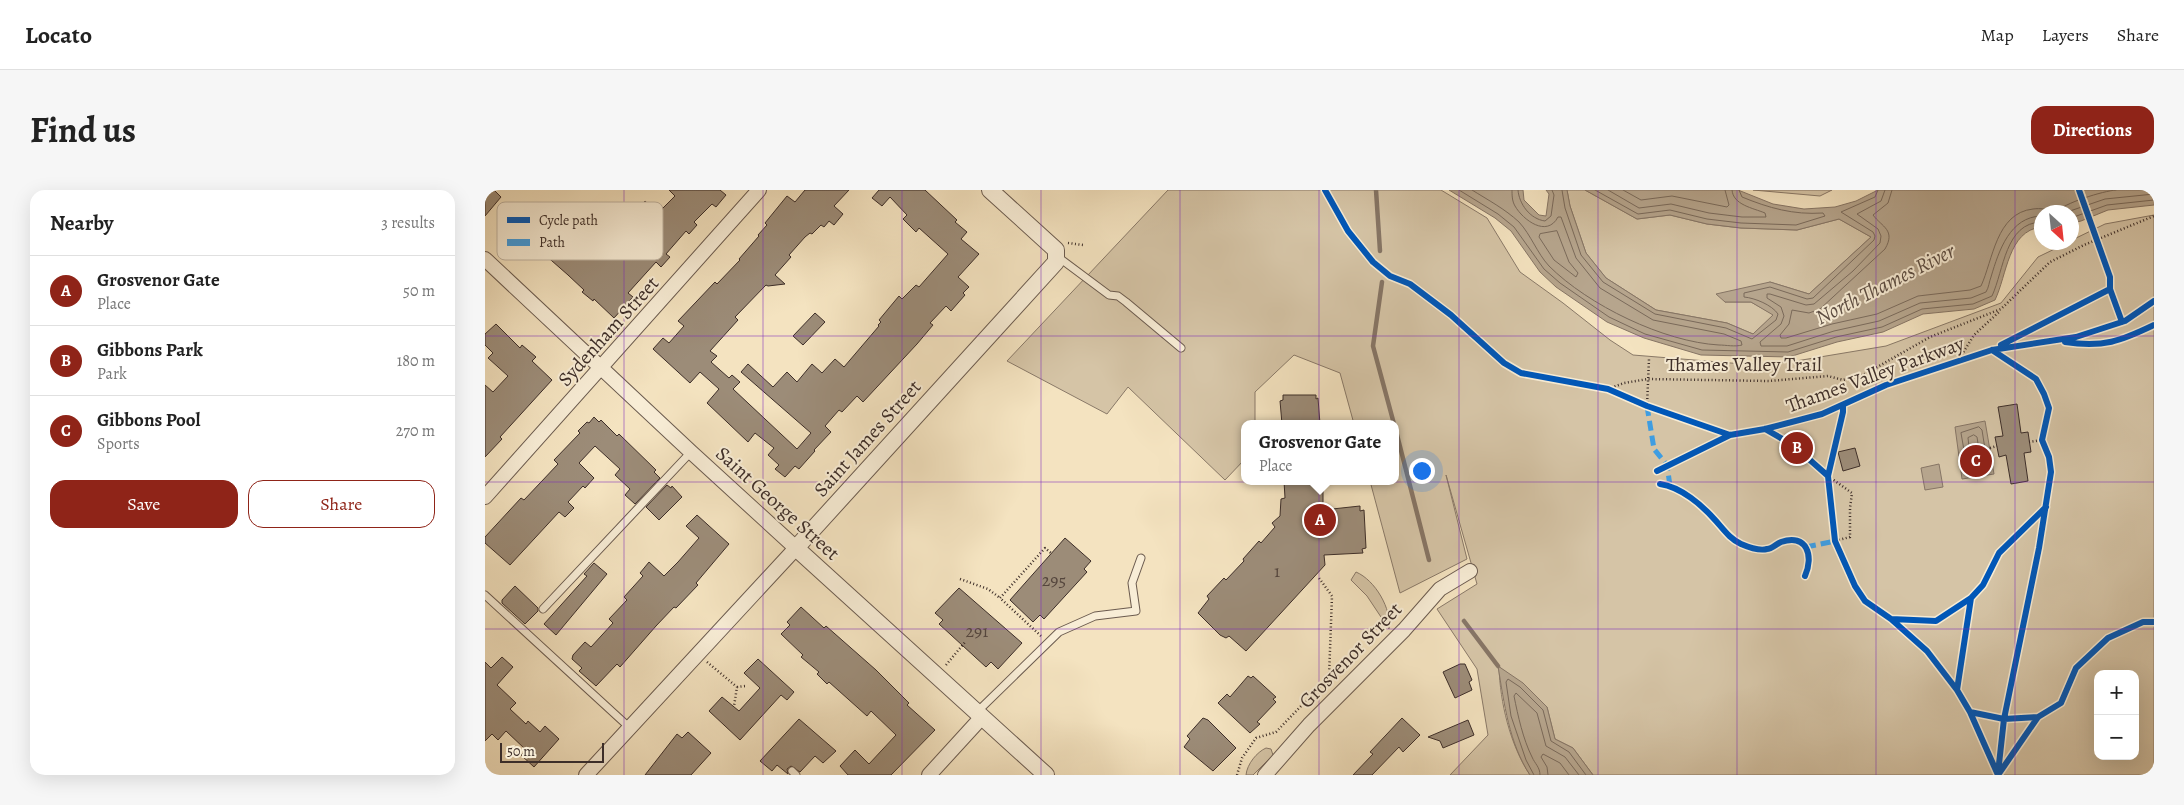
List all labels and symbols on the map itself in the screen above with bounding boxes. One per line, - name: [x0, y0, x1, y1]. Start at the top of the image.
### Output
- legend: [497, 202, 663, 260]
- north arrow: [2034, 205, 2079, 250]
- text: Cycle path: [539, 211, 599, 230]
- text: Path: [539, 233, 566, 252]
- water label: North Thames River: [1811, 236, 1960, 331]
- street label: Sydenham Street: [552, 270, 665, 392]
- street label: Thames Valley Parkway: [1782, 329, 1969, 419]
- street label: Thames Valley Trail: [1666, 351, 1822, 378]
- street label: Saint James Street: [808, 374, 927, 503]
- pin: B: [1781, 429, 1813, 467]
- street label: Saint George Street: [710, 440, 846, 567]
- pin: C: [1960, 442, 1992, 480]
- your location: [1409, 458, 1435, 484]
- pin: A: [1304, 501, 1336, 539]
- house number: 1: [1274, 559, 1280, 583]
- house number: 295: [1042, 568, 1066, 592]
- street label: Grosvenor Street: [1293, 596, 1408, 714]
- house number: 291: [966, 619, 988, 643]
- scale bar: [500, 740, 604, 763]

